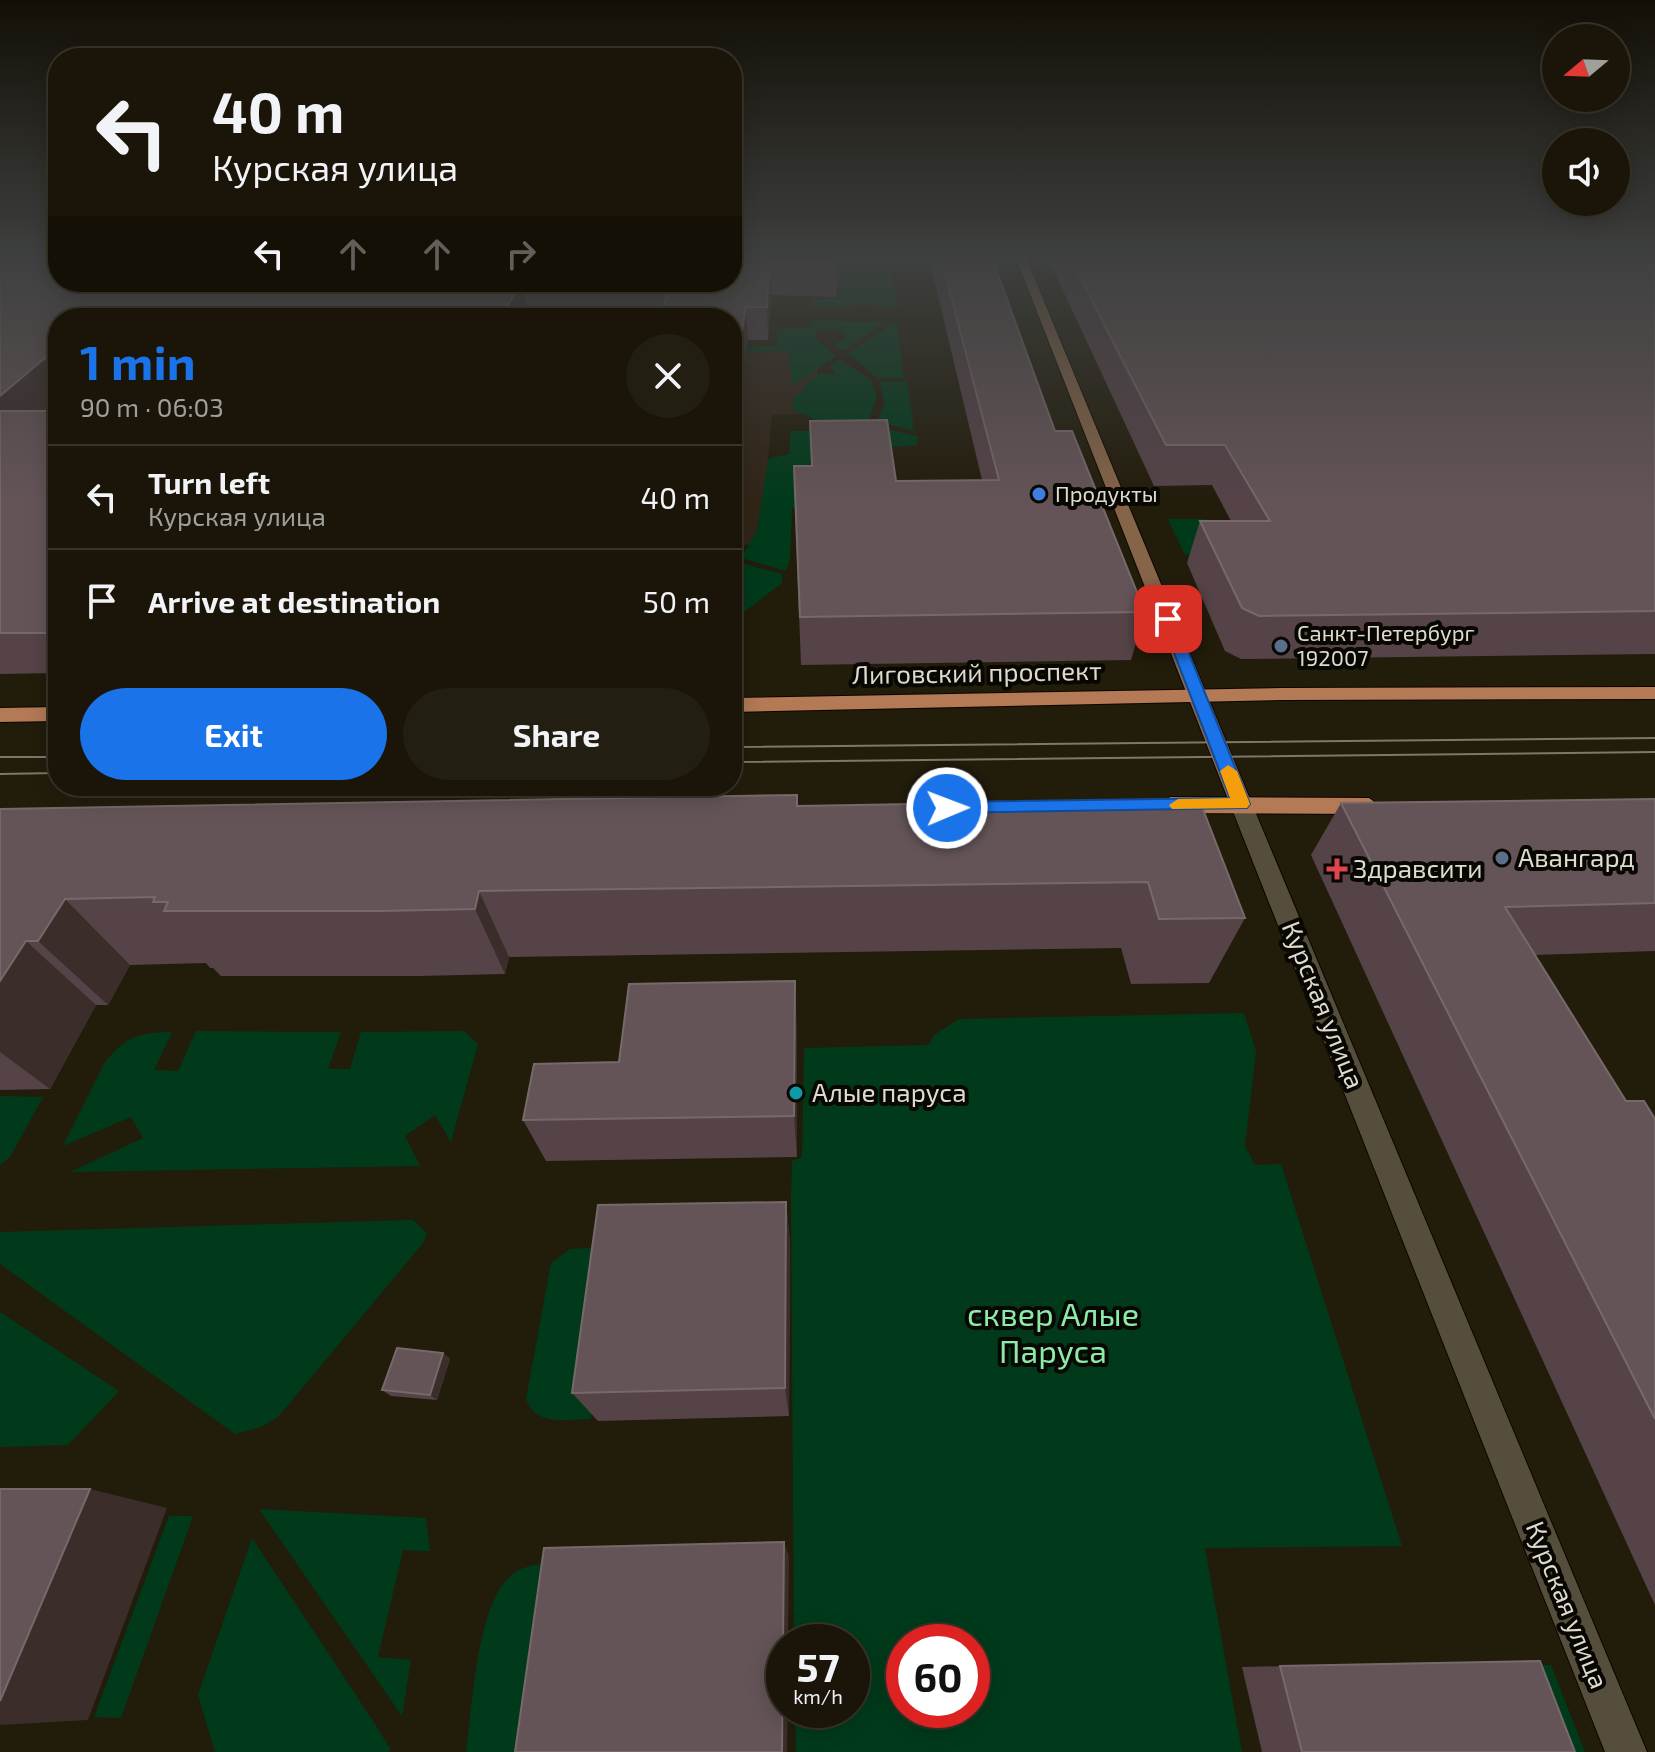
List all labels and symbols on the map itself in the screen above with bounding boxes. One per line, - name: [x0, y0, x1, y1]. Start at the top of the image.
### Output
- north arrow: [1542, 24, 1630, 112]
- place label: Продукты: [1055, 480, 1158, 507]
- marker: Продукты: [1030, 485, 1048, 503]
- pin: [1134, 585, 1202, 653]
- place label: Санкт-Петербург 192007: [1297, 619, 1475, 670]
- marker: Санкт-Петербург 192007: [1272, 637, 1290, 655]
- street label: Лиговский проспект: [852, 654, 1102, 689]
- position arrow: [905, 766, 989, 850]
- place label: Авангард: [1518, 841, 1635, 872]
- marker: Авангард: [1493, 849, 1511, 867]
- place label: Здравсити: [1353, 852, 1483, 883]
- marker: Здравсити: [1328, 860, 1346, 878]
- street label: Курская улица: [1276, 916, 1372, 1093]
- place label: Алые паруса: [812, 1076, 967, 1108]
- marker: Алые паруса: [787, 1084, 805, 1102]
- park label: сквер Алые Паруса: [967, 1294, 1139, 1370]
- street label: Курская улица: [1520, 1516, 1616, 1693]
- speed limit sign: 60: [886, 1624, 990, 1728]

